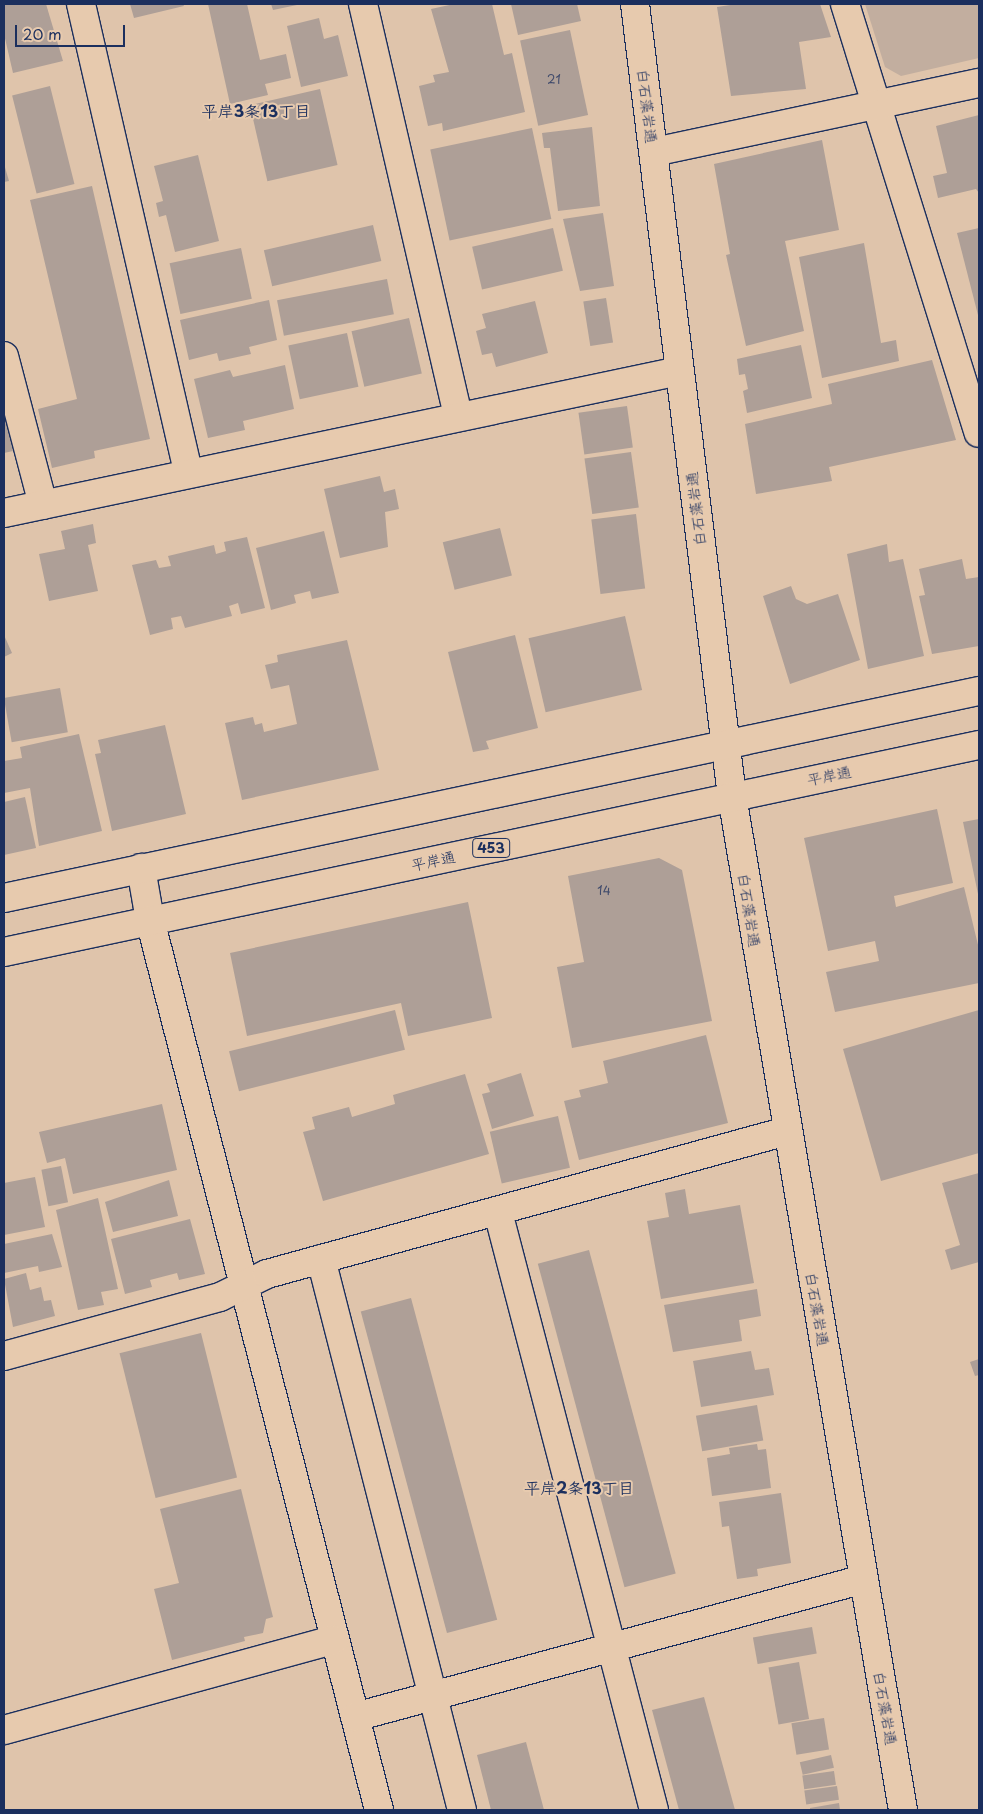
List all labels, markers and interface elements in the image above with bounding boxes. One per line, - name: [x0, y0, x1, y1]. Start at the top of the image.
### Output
- scale bar: [18, 15, 128, 47]
- text: 20 m: [23, 22, 62, 45]
- street label: 白石藻岩通: [634, 68, 662, 144]
- house number: 21: [547, 73, 561, 87]
- district label: 平岸3条13丁目: [202, 100, 310, 120]
- street label: 白石藻岩通: [681, 471, 709, 547]
- street label: 平岸通: [805, 762, 853, 788]
- road number: 453: [471, 836, 511, 860]
- street label: 平岸通: [409, 847, 457, 873]
- street label: 白石藻岩通: [735, 872, 765, 948]
- house number: 14: [597, 884, 611, 898]
- street label: 白石藻岩通: [803, 1271, 833, 1347]
- district label: 平岸2条13丁目: [524, 1477, 634, 1497]
- street label: 白石藻岩通: [871, 1670, 901, 1746]

